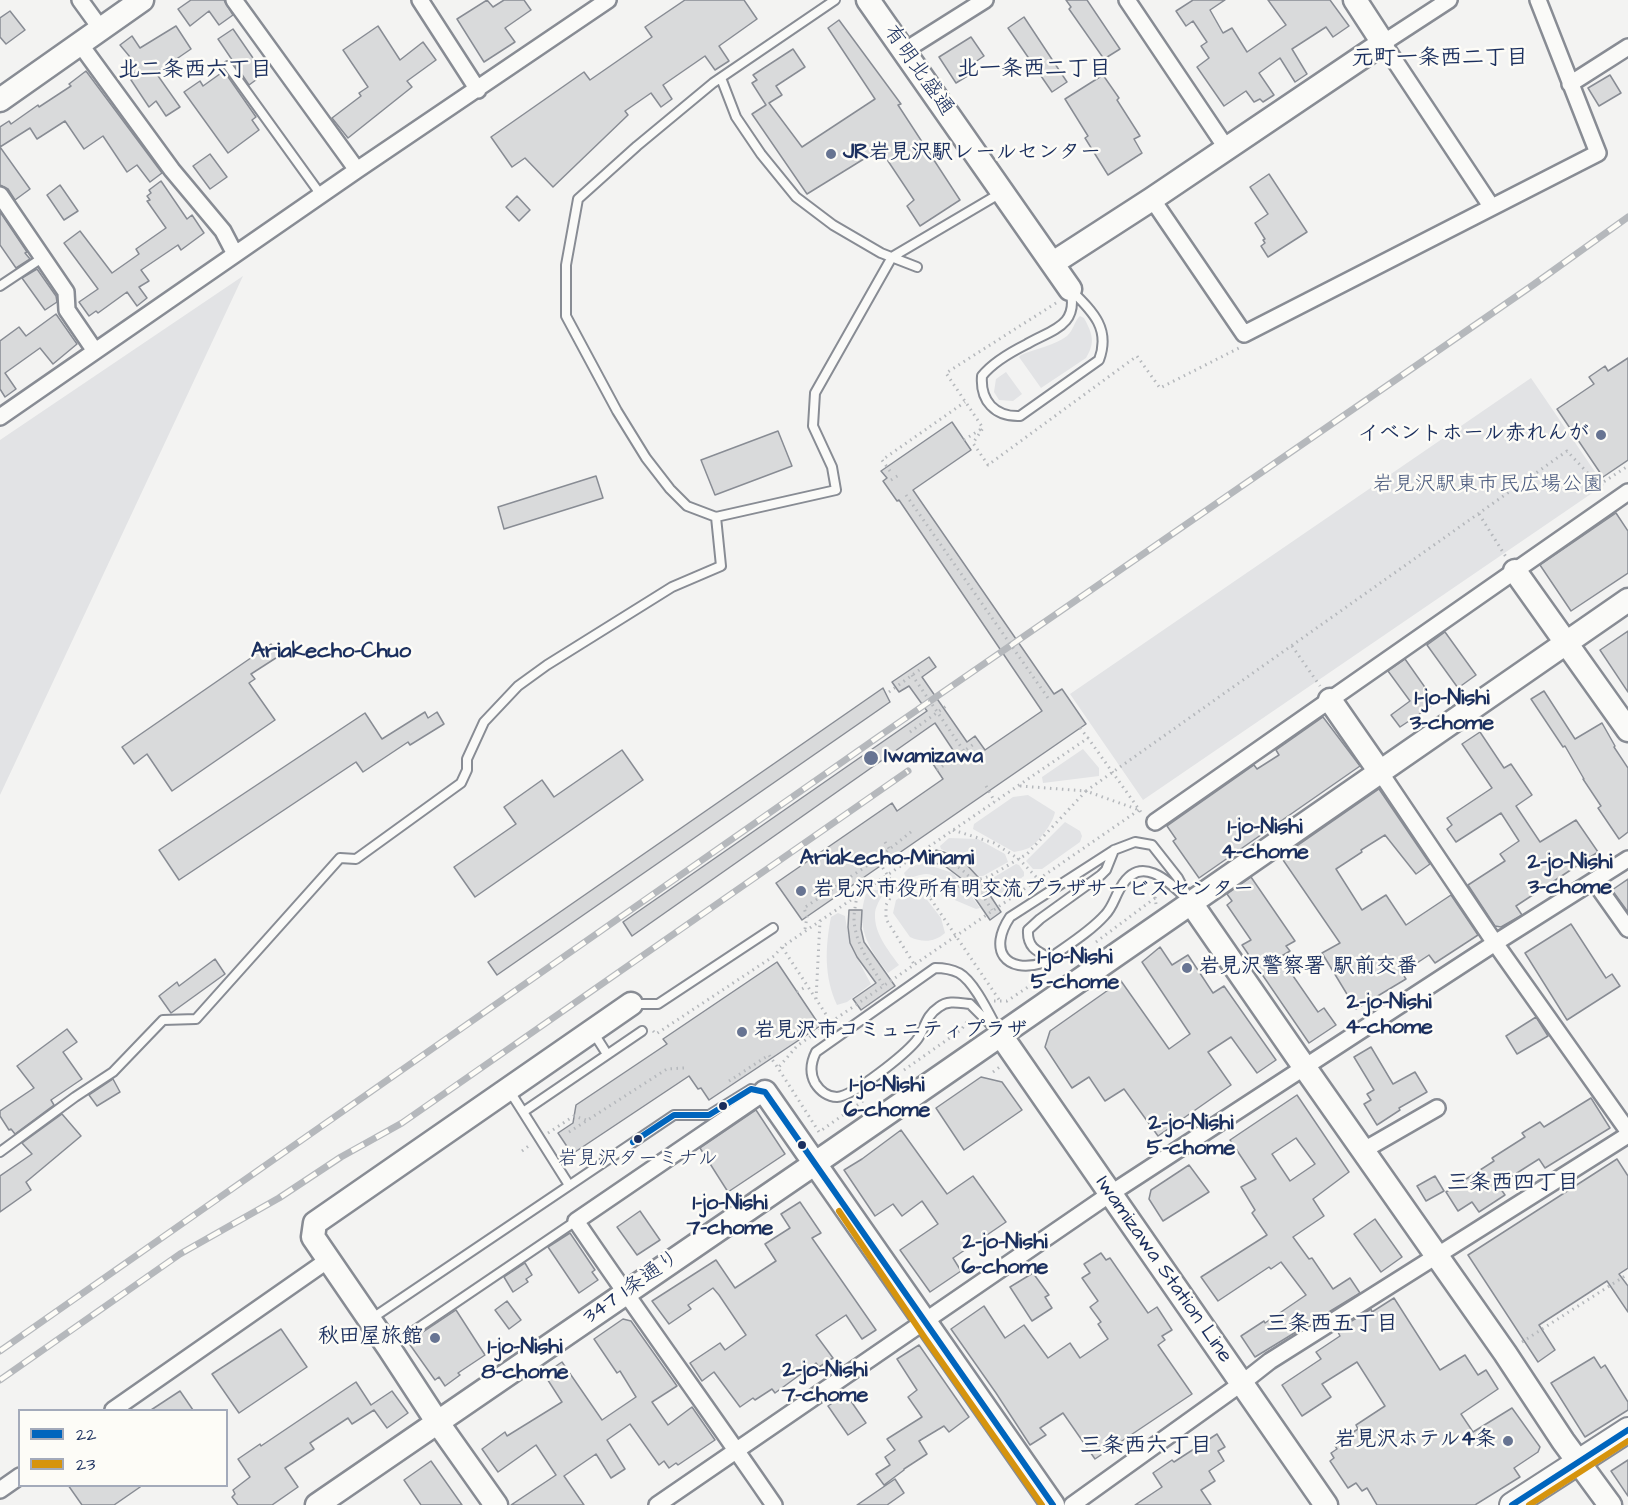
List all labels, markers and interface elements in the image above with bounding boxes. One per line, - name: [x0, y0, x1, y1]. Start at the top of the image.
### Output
- street label: 有明北盛通: [878, 21, 958, 121]
- district label: 元町一条西二丁目: [1352, 46, 1528, 72]
- district label: 北一条西二丁目: [957, 57, 1111, 83]
- district label: 北二条西六丁目: [118, 58, 272, 84]
- place label: JR岩見沢駅レールセンター: [843, 141, 1101, 167]
- marker: JR岩見沢駅レールセンター: [824, 147, 838, 161]
- place label: イベントホール赤れんが: [1358, 422, 1589, 448]
- marker: イベントホール赤れんが: [1594, 428, 1608, 442]
- park label: 岩見沢駅東市民広場公園: [1373, 473, 1603, 499]
- district label: Ariakecho-Chuo: [251, 639, 411, 665]
- district label: 1-jo-Nishi 3-chome: [1410, 686, 1494, 738]
- place label: Iwamizawa: [884, 745, 983, 771]
- marker: Iwamizawa: [862, 749, 880, 767]
- district label: 1-jo-Nishi 4-chome: [1221, 815, 1309, 866]
- district label: Ariakecho-Minami: [800, 846, 974, 872]
- district label: 2-jo-Nishi 3-chome: [1528, 850, 1612, 902]
- place label: 岩見沢市役所有明交流プラザサービスセンター: [813, 878, 1254, 904]
- marker: 岩見沢市役所有明交流プラザサービスセンター: [794, 884, 808, 898]
- district label: 1-jo-Nishi 5-chome: [1031, 945, 1119, 996]
- place label: 岩見沢警察署 駅前交番: [1199, 955, 1417, 981]
- marker: 岩見沢警察署 駅前交番: [1180, 961, 1194, 975]
- district label: 2-jo-Nishi 4-chome: [1345, 990, 1433, 1042]
- place label: 岩見沢市コミュニティプラザ: [754, 1019, 1027, 1045]
- marker: 岩見沢市コミュニティプラザ: [735, 1025, 749, 1039]
- district label: 1-jo-Nishi 6-chome: [844, 1073, 930, 1124]
- unlabelled marker: [717, 1100, 729, 1112]
- district label: 2-jo-Nishi 5-chome: [1147, 1111, 1235, 1162]
- marker: 岩見沢ターミナル: [632, 1133, 644, 1145]
- unlabelled marker: [796, 1139, 808, 1151]
- place label: 岩見沢ターミナル: [558, 1148, 718, 1172]
- district label: 三条西四丁目: [1447, 1171, 1579, 1197]
- street label: Iwamizawa Station Line: [1089, 1172, 1237, 1368]
- district label: 1-jo-Nishi 7-chome: [687, 1191, 773, 1242]
- district label: 2-jo-Nishi 6-chome: [962, 1230, 1048, 1282]
- street label: 347 1条通り: [579, 1246, 685, 1330]
- district label: 三条西五丁目: [1266, 1312, 1398, 1338]
- place label: 秋田屋旅館: [318, 1325, 423, 1351]
- marker: 秋田屋旅館: [428, 1331, 442, 1345]
- district label: 1-jo-Nishi 8-chome: [481, 1335, 569, 1386]
- district label: 2-jo-Nishi 7-chome: [782, 1358, 868, 1410]
- legend: [18, 1409, 228, 1487]
- text: 22: [76, 1422, 97, 1447]
- place label: 岩見沢ホテル4条: [1335, 1428, 1496, 1454]
- district label: 三条西六丁目: [1080, 1434, 1212, 1460]
- marker: 岩見沢ホテル4条: [1501, 1434, 1515, 1448]
- text: 23: [76, 1452, 95, 1477]

